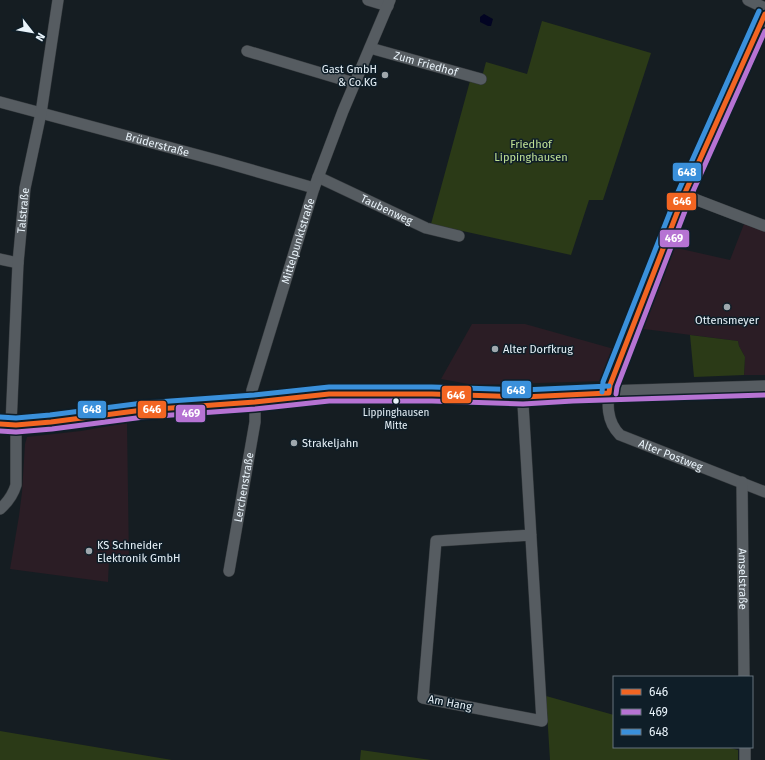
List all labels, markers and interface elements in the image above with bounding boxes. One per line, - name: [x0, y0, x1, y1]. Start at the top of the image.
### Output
- north arrow: [12, 12, 52, 52]
- text: N: [33, 30, 48, 43]
- street label: Zum Friedhof: [392, 48, 461, 79]
- place label: Gast GmbH & Co.KG: [322, 63, 377, 89]
- marker: Gast GmbH & Co.KG: [380, 70, 390, 80]
- street label: Brüderstraße: [124, 129, 191, 159]
- park label: Friedhof Lippinghausen: [494, 138, 568, 164]
- line badge: 648: [672, 162, 702, 182]
- text: 648: [678, 166, 697, 179]
- street label: Talstraße: [14, 187, 32, 234]
- street label: Taubenweg: [359, 192, 415, 227]
- line badge: 646: [666, 192, 697, 211]
- text: 646: [673, 195, 691, 208]
- street label: Mittelpunktstraße: [278, 196, 317, 285]
- line badge: 469: [659, 229, 690, 248]
- text: 469: [665, 232, 683, 245]
- marker: Ottensmeyer: [722, 302, 732, 312]
- place label: Ottensmeyer: [695, 314, 760, 327]
- place label: Alter Dorfkrug: [503, 343, 573, 356]
- marker: Alter Dorfkrug: [490, 344, 500, 354]
- line badge: 648: [501, 380, 532, 399]
- text: 648: [507, 384, 526, 397]
- line badge: 646: [441, 385, 472, 404]
- text: 646: [447, 389, 465, 402]
- marker: Lippinghausen Mitte: [391, 396, 401, 406]
- line badge: 648: [77, 400, 107, 419]
- line badge: 646: [137, 400, 167, 419]
- text: 648: [83, 403, 102, 416]
- text: 646: [143, 403, 161, 416]
- line badge: 469: [175, 404, 206, 423]
- text: 469: [182, 407, 200, 420]
- place label: Lippinghausen Mitte: [363, 407, 429, 432]
- place label: Strakeljahn: [302, 437, 359, 450]
- street label: Alter Postweg: [637, 437, 705, 474]
- marker: Strakeljahn: [289, 438, 299, 448]
- street label: Lerchenstraße: [231, 451, 256, 523]
- place label: KS Schneider Elektronik GmbH: [97, 539, 180, 565]
- marker: KS Schneider Elektronik GmbH: [84, 546, 94, 556]
- street label: Amselstraße: [736, 548, 750, 610]
- legend: [613, 676, 753, 748]
- text: 646: [649, 685, 668, 699]
- street label: Am Hang: [427, 692, 473, 714]
- text: 469: [649, 705, 668, 719]
- text: 648: [649, 725, 669, 739]

